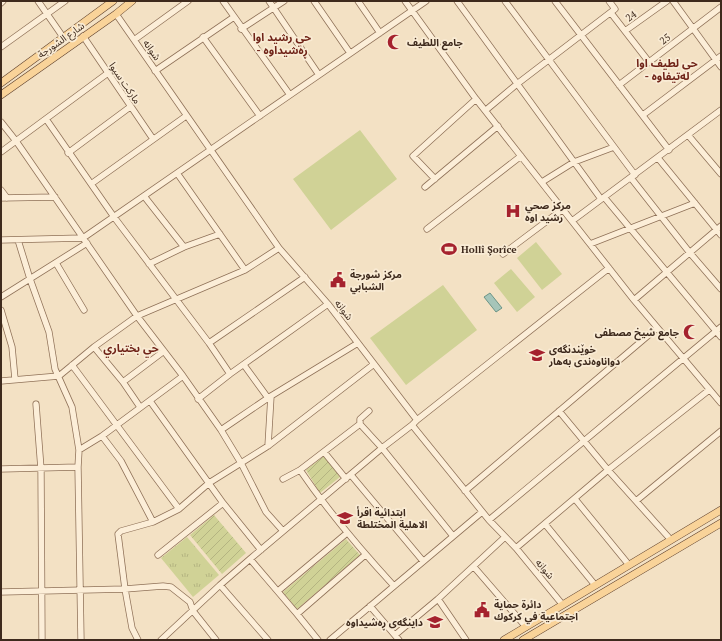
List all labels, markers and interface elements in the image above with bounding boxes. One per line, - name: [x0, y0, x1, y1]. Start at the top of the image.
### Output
- street label: 24: [623, 7, 640, 24]
- street label: شارع الشورجة: [35, 19, 88, 62]
- district label: حي رشيد اوا - ڕەشیداوە: [253, 30, 311, 59]
- street label: 25: [657, 31, 673, 47]
- mosque icon: جامع اللطيف: [386, 33, 404, 51]
- place label: جامع اللطيف: [407, 36, 463, 51]
- street label: شوانە: [140, 37, 164, 63]
- district label: حي لطيف اوا - لەتیفاوە: [636, 56, 698, 83]
- street label: مارکت سیوا: [106, 60, 144, 106]
- place label: مركز صحي رشيد اوه: [525, 199, 571, 224]
- hospital icon: مركز صحي رشيد اوه: [504, 202, 522, 220]
- sports icon: Hollî Şorîce: [440, 240, 458, 258]
- place label: Hollî Şorîce: [461, 243, 517, 256]
- place label: مركز شورجة الشبابي: [350, 268, 402, 295]
- public building icon: مركز شورجة الشبابي: [329, 271, 347, 289]
- street label: شوانە: [332, 297, 356, 323]
- mosque icon: جامع شيخ مصطفى: [682, 323, 700, 341]
- place label: جامع شيخ مصطفى: [595, 326, 680, 341]
- district label: حي بختياري: [103, 341, 159, 358]
- place label: خوێندنگەی دواناوەندی بەهار: [548, 343, 620, 368]
- school or university icon: خوێندنگەی دواناوەندی بەهار: [528, 346, 546, 364]
- place label: ابتدائية اقرأ الاهلية المختلطة: [357, 506, 428, 531]
- school or university icon: ابتدائية اقرأ الاهلية المختلطة: [336, 509, 354, 527]
- street label: شوانە: [533, 556, 557, 582]
- place label: دائرة حماية اجتماعية في كركوك: [494, 598, 578, 625]
- public building icon: دائرة حماية اجتماعية في كركوك: [473, 601, 491, 619]
- school or university icon: داینگەی ڕەشیداوە: [426, 613, 444, 631]
- place label: داینگەی ڕەشیداوە: [346, 616, 423, 631]

